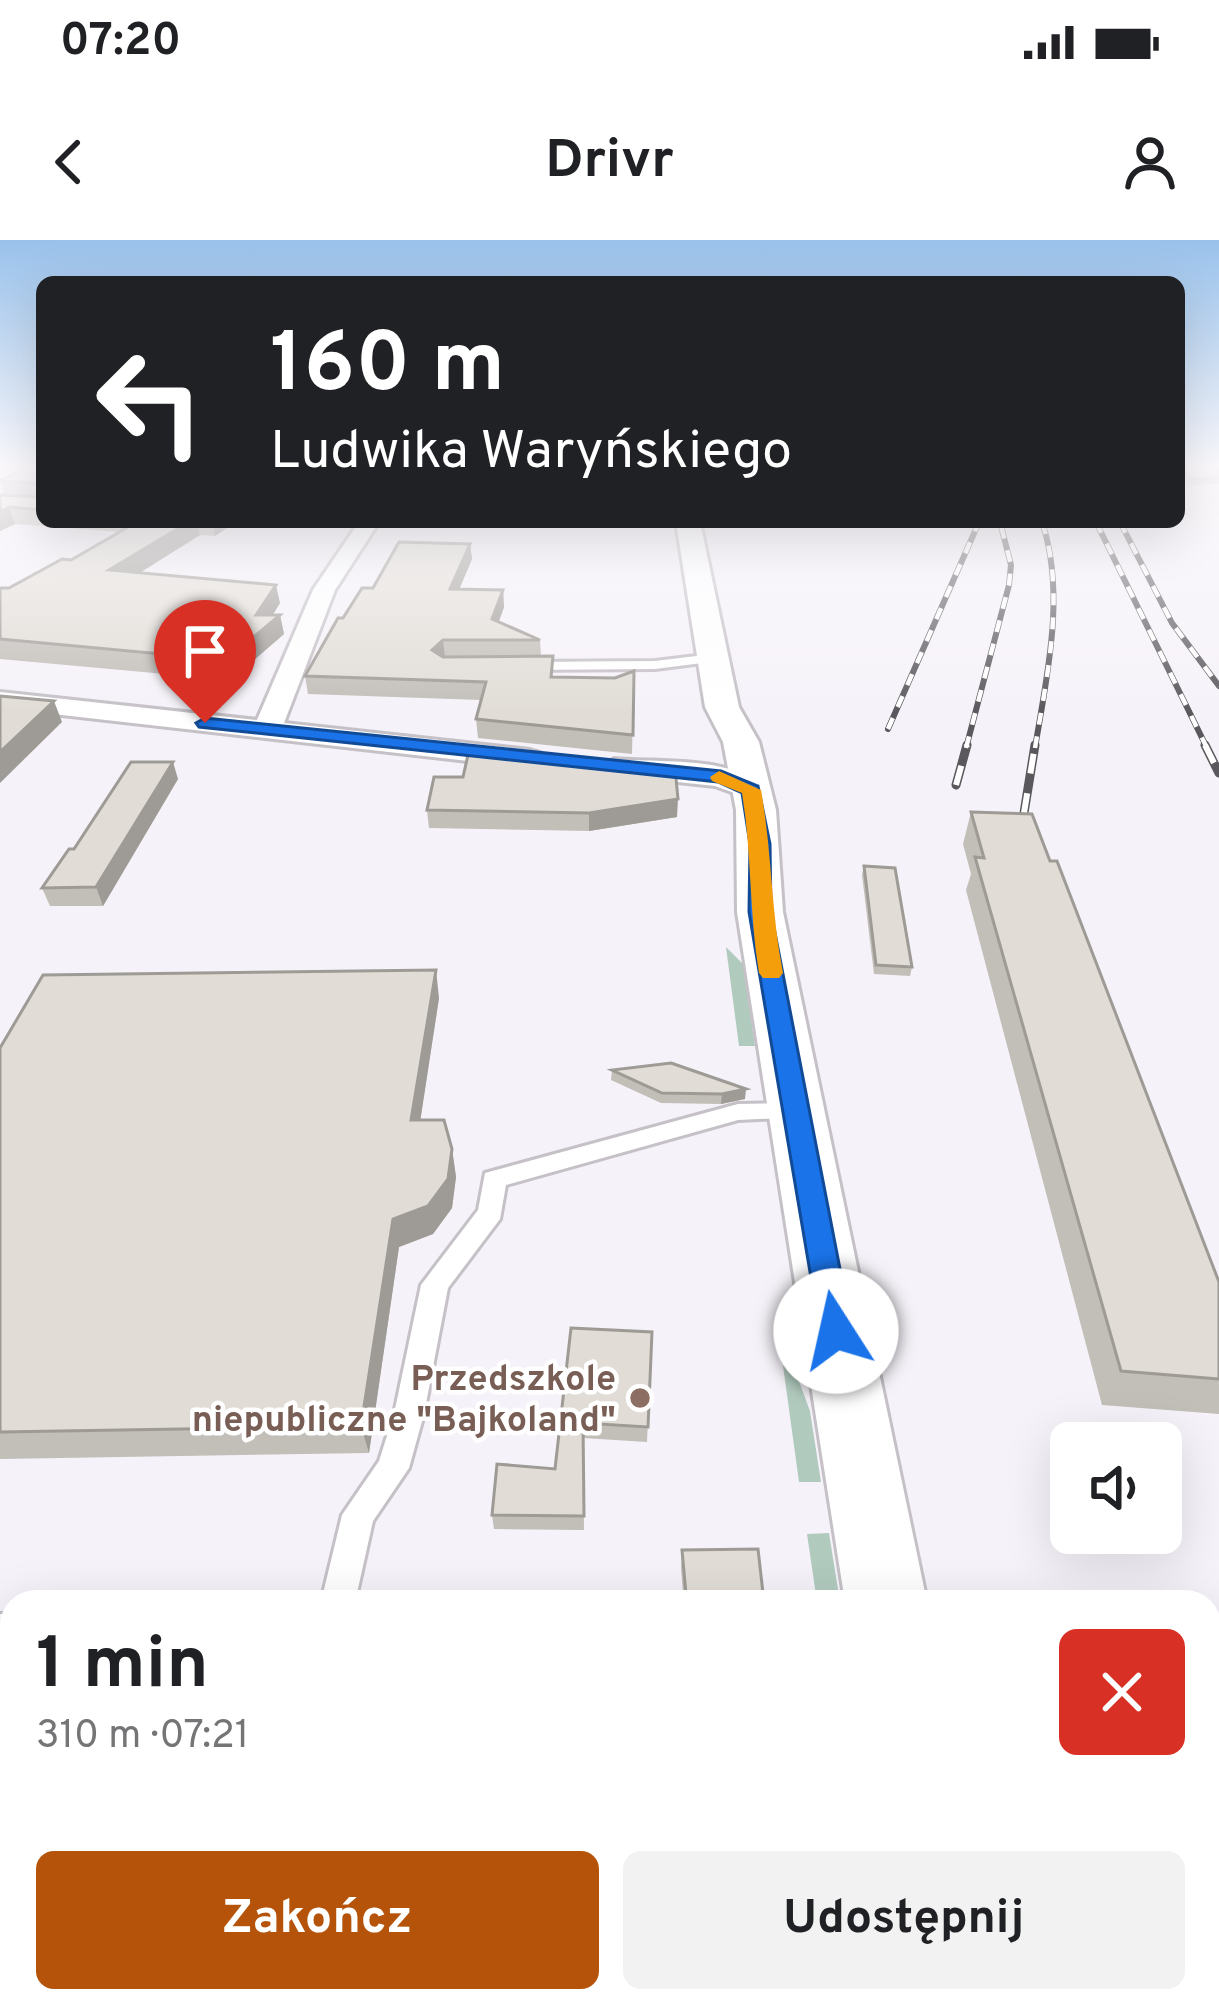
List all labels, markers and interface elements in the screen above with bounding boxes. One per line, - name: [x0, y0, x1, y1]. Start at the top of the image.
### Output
- text: 07:20: [60, 14, 181, 71]
- text: Drivr: [545, 128, 674, 197]
- icon: back: [36, 129, 102, 195]
- icon: person: [1117, 129, 1183, 195]
- text: 160 m: [270, 315, 505, 421]
- icon: left: [72, 324, 228, 480]
- text: Ludwika Waryńskiego: [270, 419, 792, 488]
- pin: [154, 600, 256, 723]
- icon: arrive: [172, 618, 238, 684]
- position arrow: [773, 1268, 899, 1394]
- place label: Przedszkole niepubliczne "Bajkoland": [192, 1358, 616, 1445]
- marker: Przedszkole niepubliczne "Bajkoland": [627, 1385, 653, 1411]
- map controls: [1050, 1422, 1182, 1554]
- button: sound: [1050, 1422, 1182, 1554]
- text: 1 min: [36, 1622, 209, 1714]
- button: close: [1059, 1629, 1185, 1755]
- text: 310 m · 07:21: [36, 1713, 249, 1762]
- button: Zakończ: [36, 1851, 599, 1989]
- button: Udostępnij: [623, 1851, 1185, 1989]

